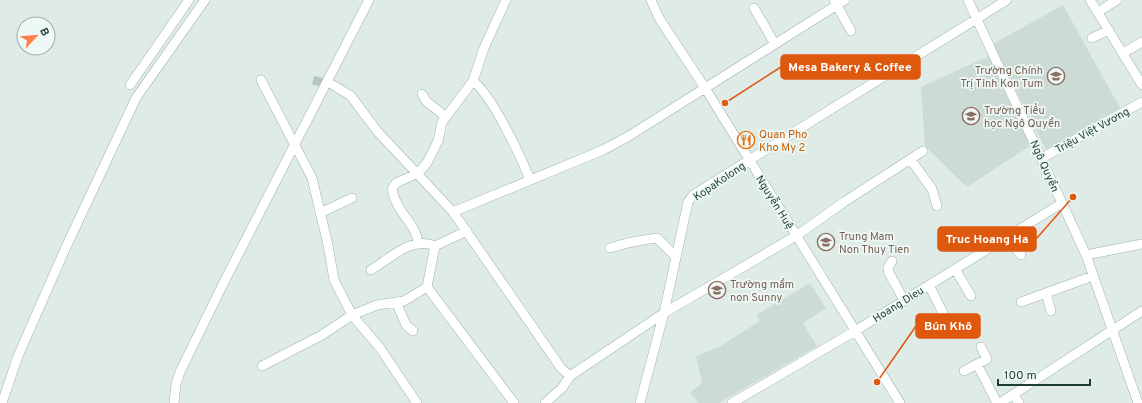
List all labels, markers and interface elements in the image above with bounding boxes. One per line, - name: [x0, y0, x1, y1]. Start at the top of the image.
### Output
- north arrow: [16, 16, 56, 56]
- text: B: [36, 26, 52, 39]
- callout: Mesa Bakery & Coffee: [781, 55, 920, 79]
- text: Mesa Bakery & Coffee: [788, 60, 912, 76]
- place label: Trường Chính Trị Tỉnh Kon Tum: [961, 64, 1043, 91]
- school or university icon: Trường Chính Trị Tỉnh Kon Tum: [1046, 66, 1066, 86]
- place label: Trường Tiểu học Ngô Quyền: [984, 103, 1060, 131]
- street label: Triệu Việt Vương: [1053, 105, 1132, 157]
- school or university icon: Trường Tiểu học Ngô Quyền: [961, 106, 981, 126]
- place label: Quan Pho Kho My 2: [759, 128, 807, 155]
- restaurant icon: Quan Pho Kho My 2: [736, 130, 756, 150]
- street label: Ngô Quyền: [1026, 138, 1062, 195]
- street label: KopaKolong: [691, 159, 748, 204]
- street label: Nguyễn Huệ: [752, 172, 797, 232]
- callout: Truc Hoang Ha: [938, 227, 1036, 251]
- place label: Trung Mam Non Thuy Tien: [839, 230, 910, 257]
- school or university icon: Trung Mam Non Thuy Tien: [816, 232, 836, 252]
- text: Truc Hoang Ha: [946, 232, 1028, 248]
- place label: Trường mầm non Sunny: [730, 278, 794, 305]
- school or university icon: Trường mầm non Sunny: [707, 280, 727, 300]
- street label: Hoang Dieu: [870, 284, 927, 326]
- callout: Bún Khô: [916, 314, 980, 338]
- text: Bún Khô: [924, 319, 972, 335]
- scale bar: [998, 361, 1090, 387]
- text: 100 m: [1004, 368, 1037, 384]

